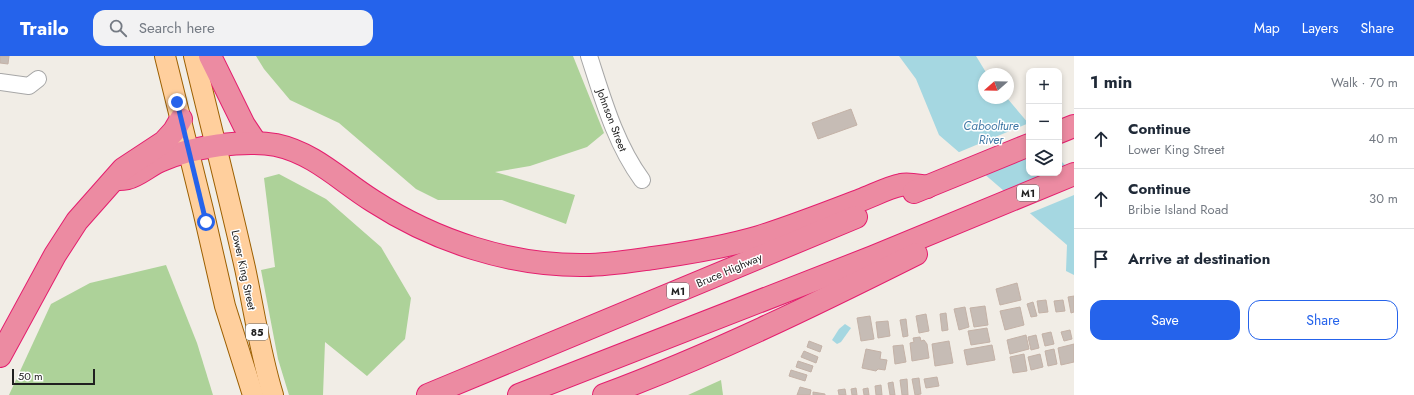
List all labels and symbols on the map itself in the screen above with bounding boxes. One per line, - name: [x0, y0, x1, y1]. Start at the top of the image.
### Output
- north arrow: [978, 68, 1014, 104]
- street label: Johnson Street: [592, 84, 631, 154]
- route end: [168, 93, 186, 111]
- water label: Caboolture River: [963, 117, 1019, 149]
- road number: M1: [1017, 185, 1039, 201]
- route start: [197, 213, 215, 231]
- street label: Lower King Street: [228, 228, 260, 312]
- street label: Bruce Highway: [694, 249, 765, 291]
- road number: M1: [667, 283, 689, 299]
- road number: 85: [246, 324, 268, 340]
- scale bar: [12, 367, 95, 386]

